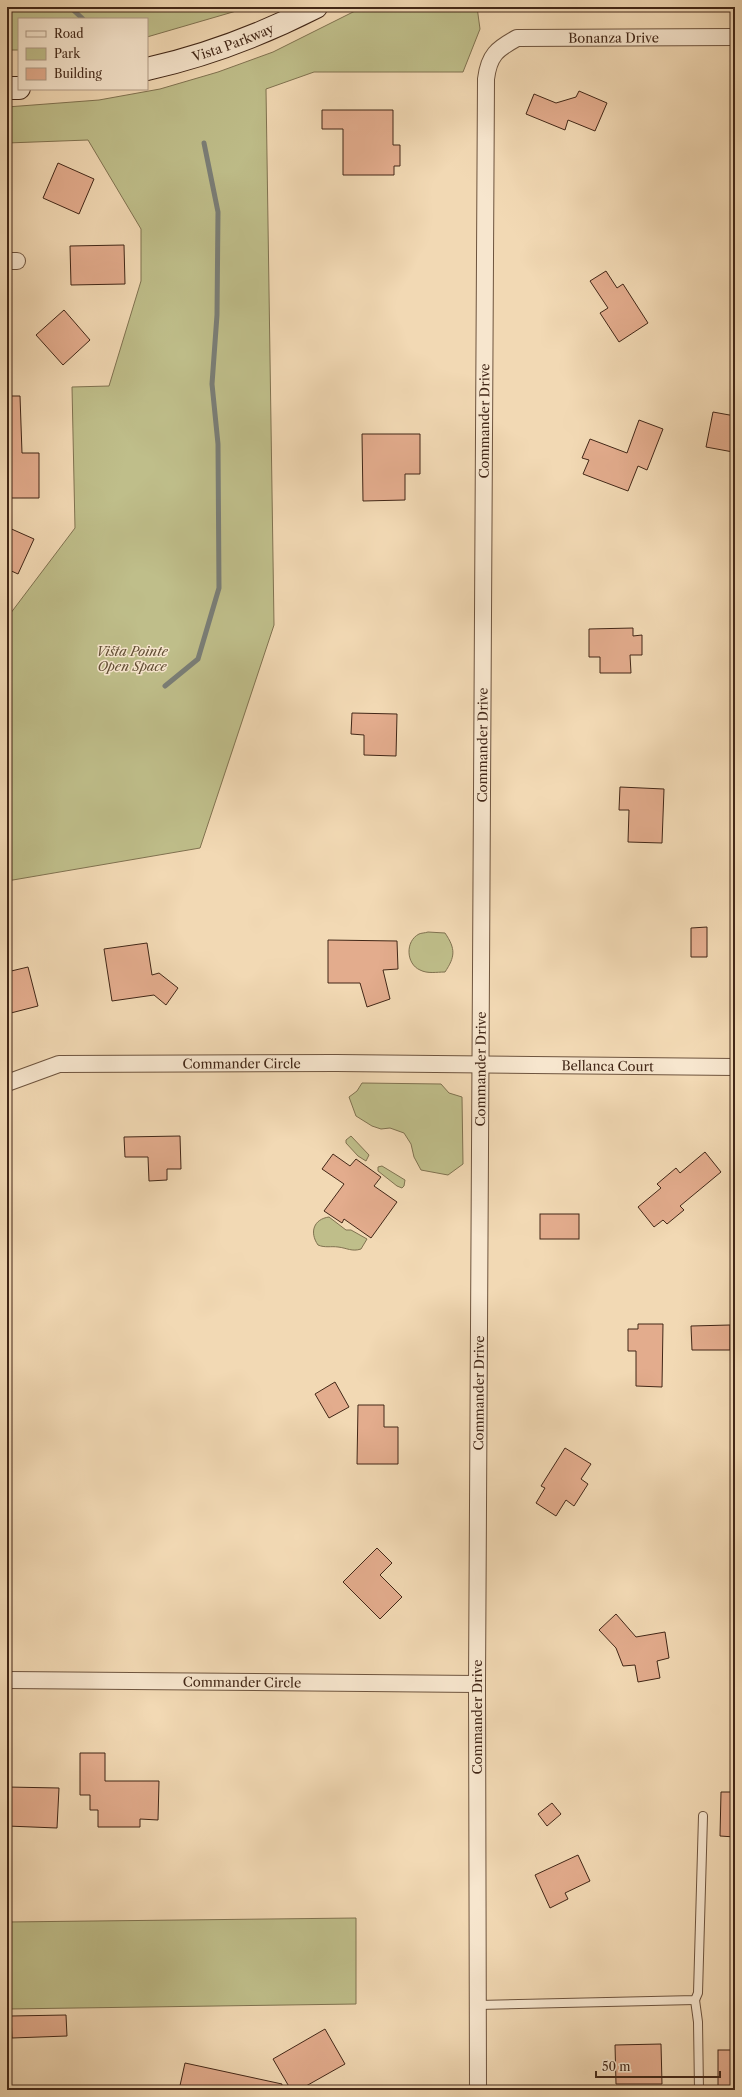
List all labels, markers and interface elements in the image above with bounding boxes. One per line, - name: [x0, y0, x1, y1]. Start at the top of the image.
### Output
- legend: [18, 18, 148, 90]
- street label: Vista Parkway: [189, 20, 277, 65]
- text: Road: [54, 26, 84, 41]
- street label: Bonanza Drive: [568, 29, 659, 46]
- text: Park: [54, 46, 81, 61]
- text: Building: [54, 66, 102, 81]
- street label: Commander Drive: [476, 363, 492, 479]
- park label: Vista Pointe Open Space: [96, 643, 169, 674]
- street label: Commander Drive: [474, 687, 491, 803]
- street label: Commander Drive: [472, 1011, 489, 1127]
- street label: Commander Circle: [182, 1055, 301, 1072]
- street label: Bellanca Court: [561, 1057, 654, 1074]
- street label: Commander Drive: [470, 1335, 487, 1451]
- street label: Commander Drive: [469, 1660, 485, 1774]
- street label: Commander Circle: [183, 1673, 301, 1691]
- scale bar: [596, 2053, 720, 2079]
- text: 50 m: [602, 2059, 631, 2074]

